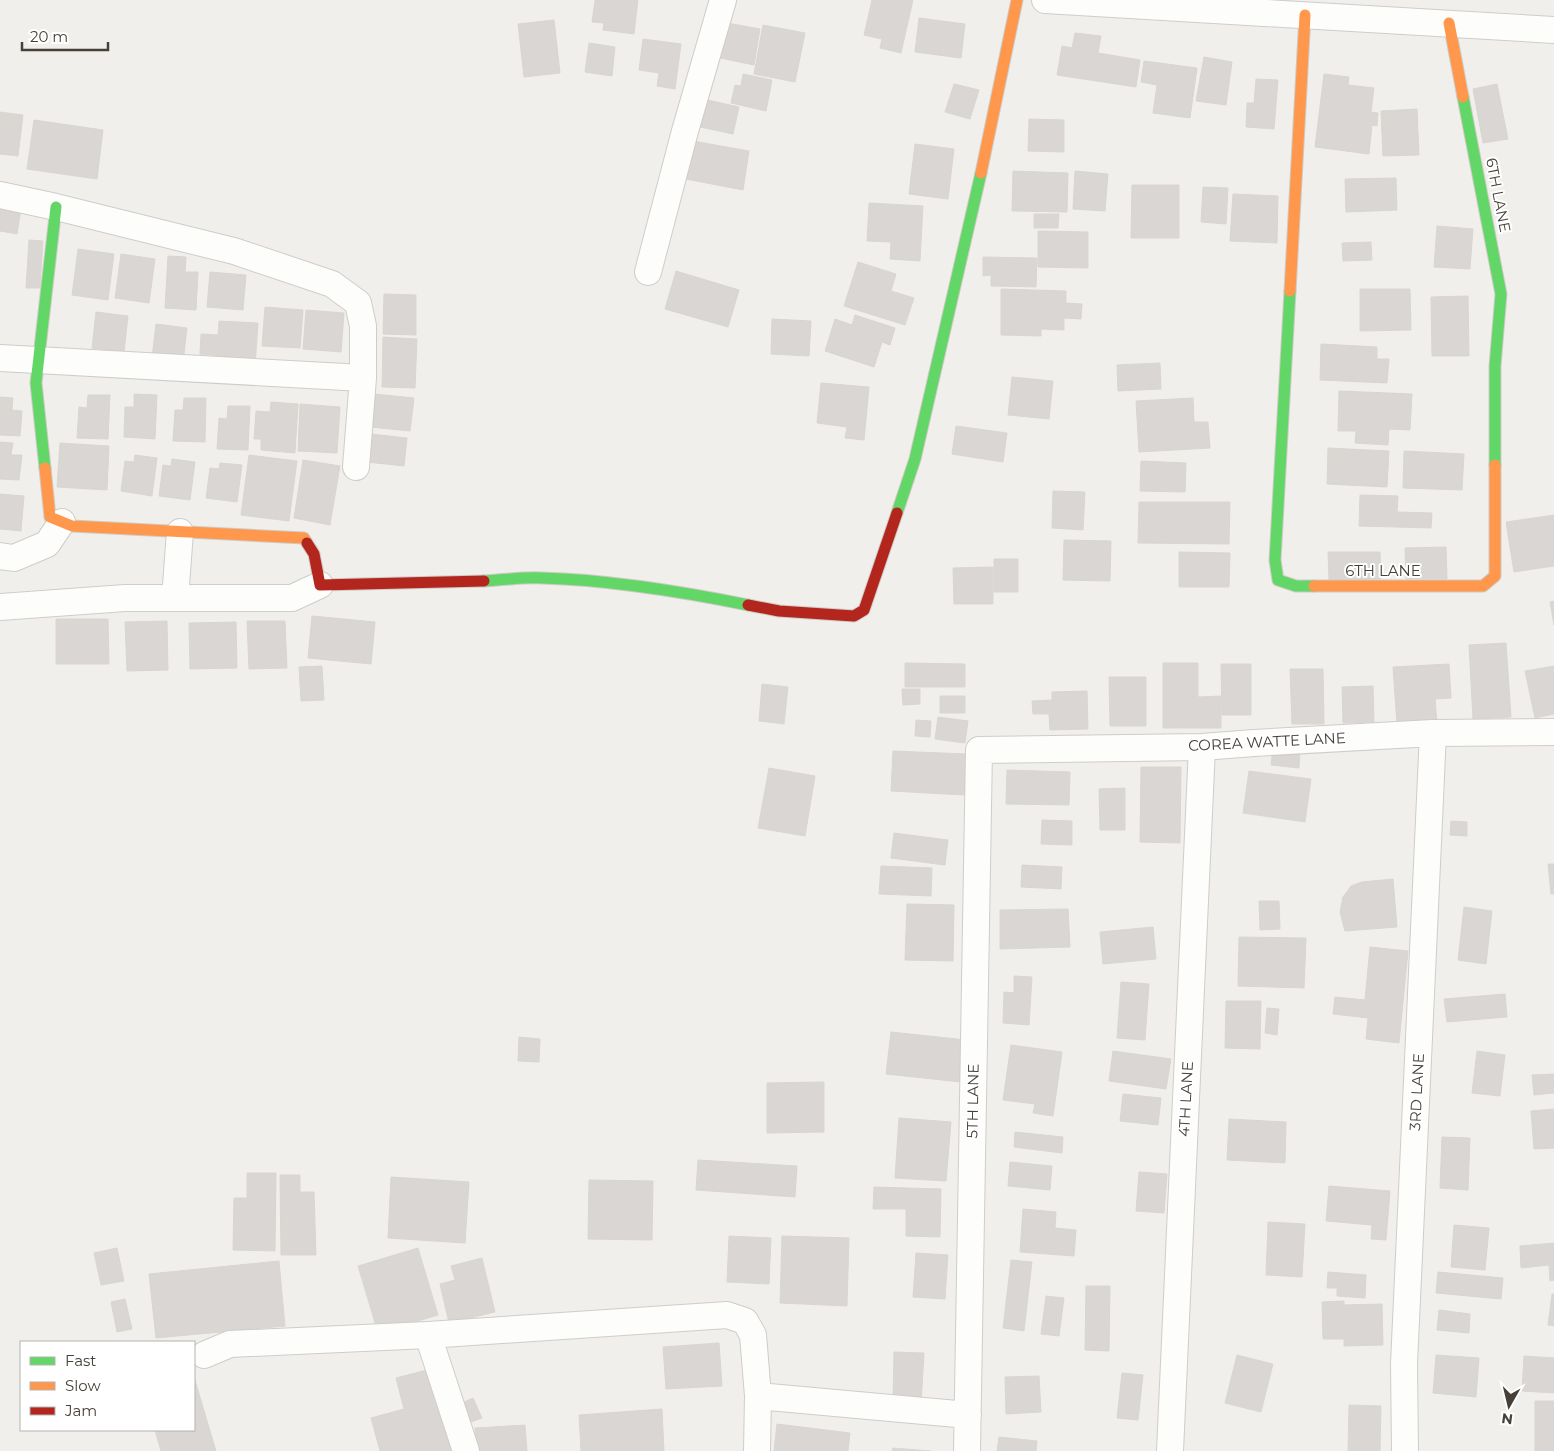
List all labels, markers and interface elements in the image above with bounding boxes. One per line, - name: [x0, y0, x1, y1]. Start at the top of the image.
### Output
- scale bar: [22, 20, 109, 52]
- text: 20 m: [30, 27, 68, 46]
- street label: 6TH LANE: [1482, 156, 1515, 234]
- street label: 6TH LANE: [1345, 561, 1421, 580]
- street label: COREA WATTE LANE: [1188, 728, 1346, 755]
- street label: 3RD LANE: [1405, 1053, 1428, 1131]
- street label: 4TH LANE: [1174, 1061, 1197, 1137]
- street label: 5TH LANE: [962, 1063, 983, 1139]
- legend: [20, 1341, 195, 1431]
- text: Fast: [65, 1351, 96, 1370]
- text: Slow: [65, 1376, 101, 1395]
- north arrow: [1484, 1381, 1534, 1431]
- text: Jam: [64, 1401, 97, 1420]
- text: N: [1500, 1409, 1514, 1429]

